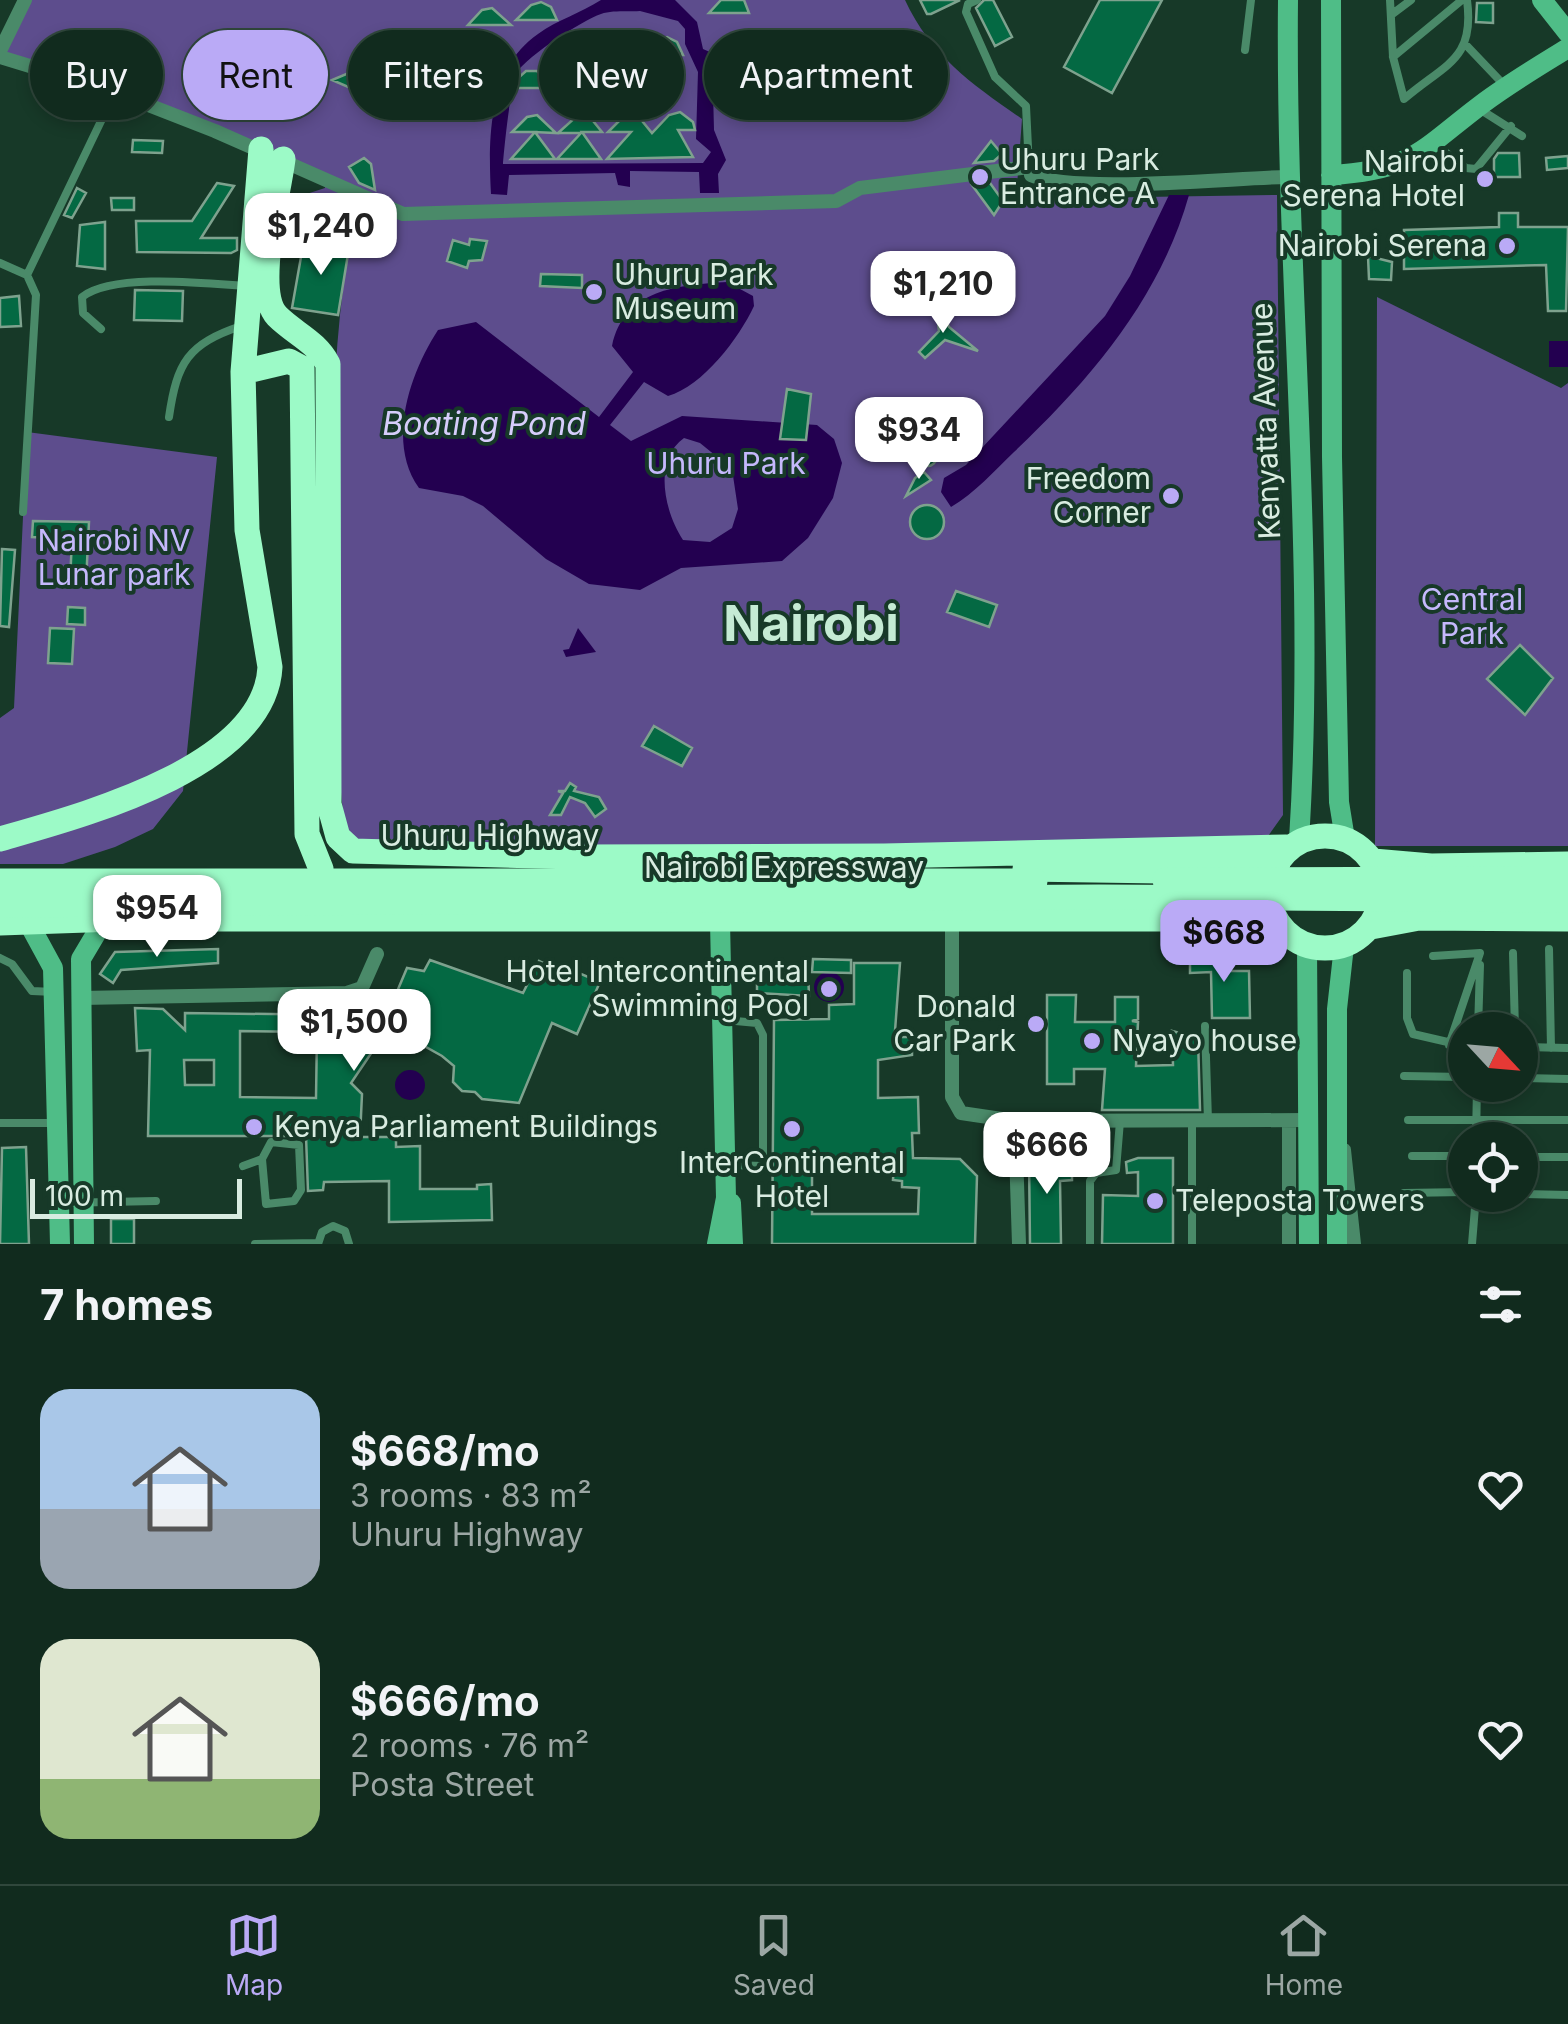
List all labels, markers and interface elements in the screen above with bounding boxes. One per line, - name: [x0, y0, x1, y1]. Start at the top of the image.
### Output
- chip: Buy: [30, 30, 163, 120]
- chip: Rent: [183, 30, 328, 120]
- chip: Filters: [348, 30, 519, 120]
- chip: New: [539, 30, 684, 120]
- chip: Apartment: [704, 30, 948, 120]
- place label: Uhuru Park Entrance A: [1000, 141, 1160, 211]
- place label: Nairobi Serena Hotel: [1282, 143, 1465, 213]
- marker: Uhuru Park Entrance A: [969, 166, 991, 188]
- marker: Nairobi Serena Hotel: [1474, 168, 1496, 190]
- pin: $1,240: [240, 193, 402, 278]
- text: $1,240: [267, 206, 375, 245]
- place label: Nairobi Serena: [1278, 227, 1487, 263]
- marker: Nairobi Serena: [1496, 235, 1518, 257]
- pin: $1,210: [862, 251, 1024, 336]
- place label: Uhuru Park Museum: [614, 256, 774, 326]
- text: $1,210: [893, 264, 993, 303]
- marker: Uhuru Park Museum: [583, 281, 605, 303]
- street label: Kenyatta Avenue: [1243, 302, 1287, 540]
- pin: $934: [860, 397, 978, 482]
- water label: Boating Pond: [382, 404, 586, 443]
- text: $934: [877, 410, 961, 449]
- park label: Uhuru Park: [646, 445, 806, 481]
- place label: Freedom Corner: [1026, 460, 1151, 530]
- marker: Freedom Corner: [1160, 485, 1182, 507]
- park label: Nairobi NV Lunar park: [38, 522, 191, 592]
- park label: Central Park: [1421, 581, 1523, 651]
- district label: Nairobi: [723, 593, 899, 653]
- street label: Uhuru Highway: [381, 817, 600, 853]
- street label: Nairobi Expressway: [644, 849, 924, 885]
- pin: $954: [98, 875, 216, 960]
- text: $954: [115, 888, 199, 927]
- pin: $668: [1165, 900, 1283, 985]
- text: $668: [1182, 913, 1266, 952]
- place label: Hotel Intercontinental Swimming Pool: [505, 953, 809, 1023]
- marker: Hotel Intercontinental Swimming Pool: [818, 978, 840, 1000]
- place label: Donald Car Park: [893, 988, 1017, 1058]
- pin: $1,500: [273, 989, 435, 1074]
- text: $1,500: [300, 1002, 408, 1041]
- north arrow: [1448, 1012, 1538, 1102]
- map controls: [1448, 1012, 1538, 1212]
- marker: Donald Car Park: [1025, 1013, 1047, 1035]
- place label: Nyayo house: [1112, 1022, 1297, 1058]
- marker: Nyayo house: [1081, 1030, 1103, 1052]
- place label: Kenya Parliament Buildings: [274, 1108, 658, 1144]
- pin: $666: [988, 1112, 1106, 1197]
- marker: Kenya Parliament Buildings: [243, 1116, 265, 1138]
- marker: InterContinental Hotel: [781, 1118, 803, 1140]
- button: locate: [1448, 1122, 1538, 1212]
- text: $666: [1005, 1125, 1089, 1164]
- place label: InterContinental Hotel: [679, 1144, 905, 1214]
- scale bar: [30, 1174, 242, 1218]
- text: 100 m: [45, 1179, 124, 1213]
- place label: Teleposta Towers: [1175, 1182, 1425, 1218]
- marker: Teleposta Towers: [1144, 1190, 1166, 1212]
- icon: filters: [1473, 1277, 1528, 1332]
- text: 7 homes: [40, 1279, 213, 1330]
- text: $668/mo: [350, 1425, 540, 1476]
- icon: home: [120, 1429, 240, 1549]
- icon: heart: [1473, 1462, 1528, 1517]
- text: 3 rooms · 83 m²: [350, 1476, 592, 1515]
- text: Uhuru Highway: [350, 1515, 583, 1554]
- text: $666/mo: [350, 1675, 540, 1726]
- icon: home: [120, 1679, 240, 1799]
- icon: heart: [1473, 1712, 1528, 1767]
- text: 2 rooms · 76 m²: [350, 1726, 589, 1765]
- text: Posta Street: [350, 1765, 534, 1804]
- tab: Map: [225, 1908, 283, 2002]
- tab: Saved: [733, 1908, 815, 2002]
- tab: Home: [1265, 1908, 1343, 2002]

